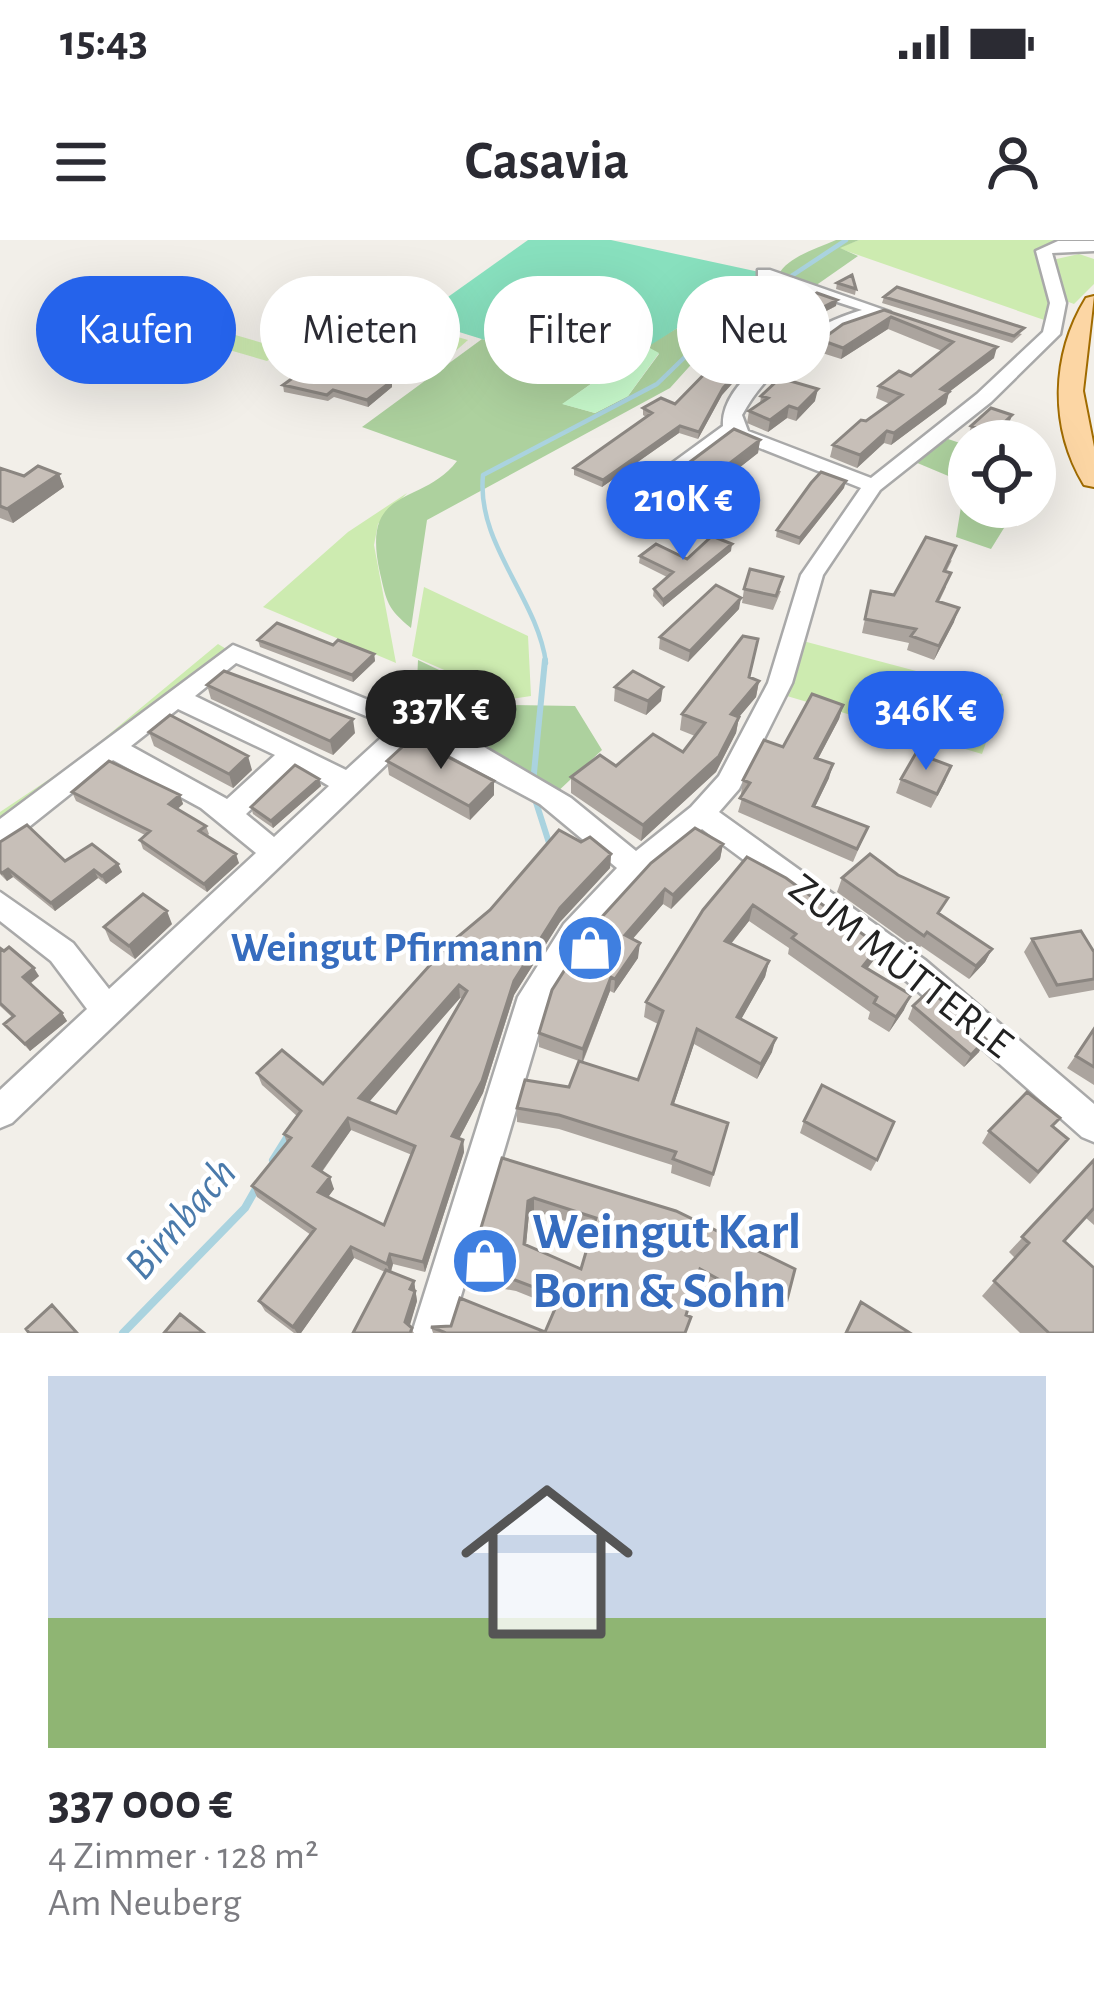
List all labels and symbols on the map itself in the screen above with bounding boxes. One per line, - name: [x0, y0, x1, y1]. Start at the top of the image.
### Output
- pin: 210K €: [585, 461, 781, 563]
- pin: 337K €: [343, 670, 539, 772]
- pin: 346K €: [828, 671, 1024, 773]
- street label: ZUM MÜTTERLE: [782, 865, 1022, 1066]
- shop icon: Weingut Pfirmann: [555, 913, 625, 983]
- place label: Weingut Pfirmann: [231, 927, 544, 969]
- water label: Birnbach: [117, 1150, 245, 1288]
- place label: Weingut Karl Born & Sohn: [532, 1207, 801, 1317]
- shop icon: Weingut Karl Born & Sohn: [450, 1226, 520, 1296]

